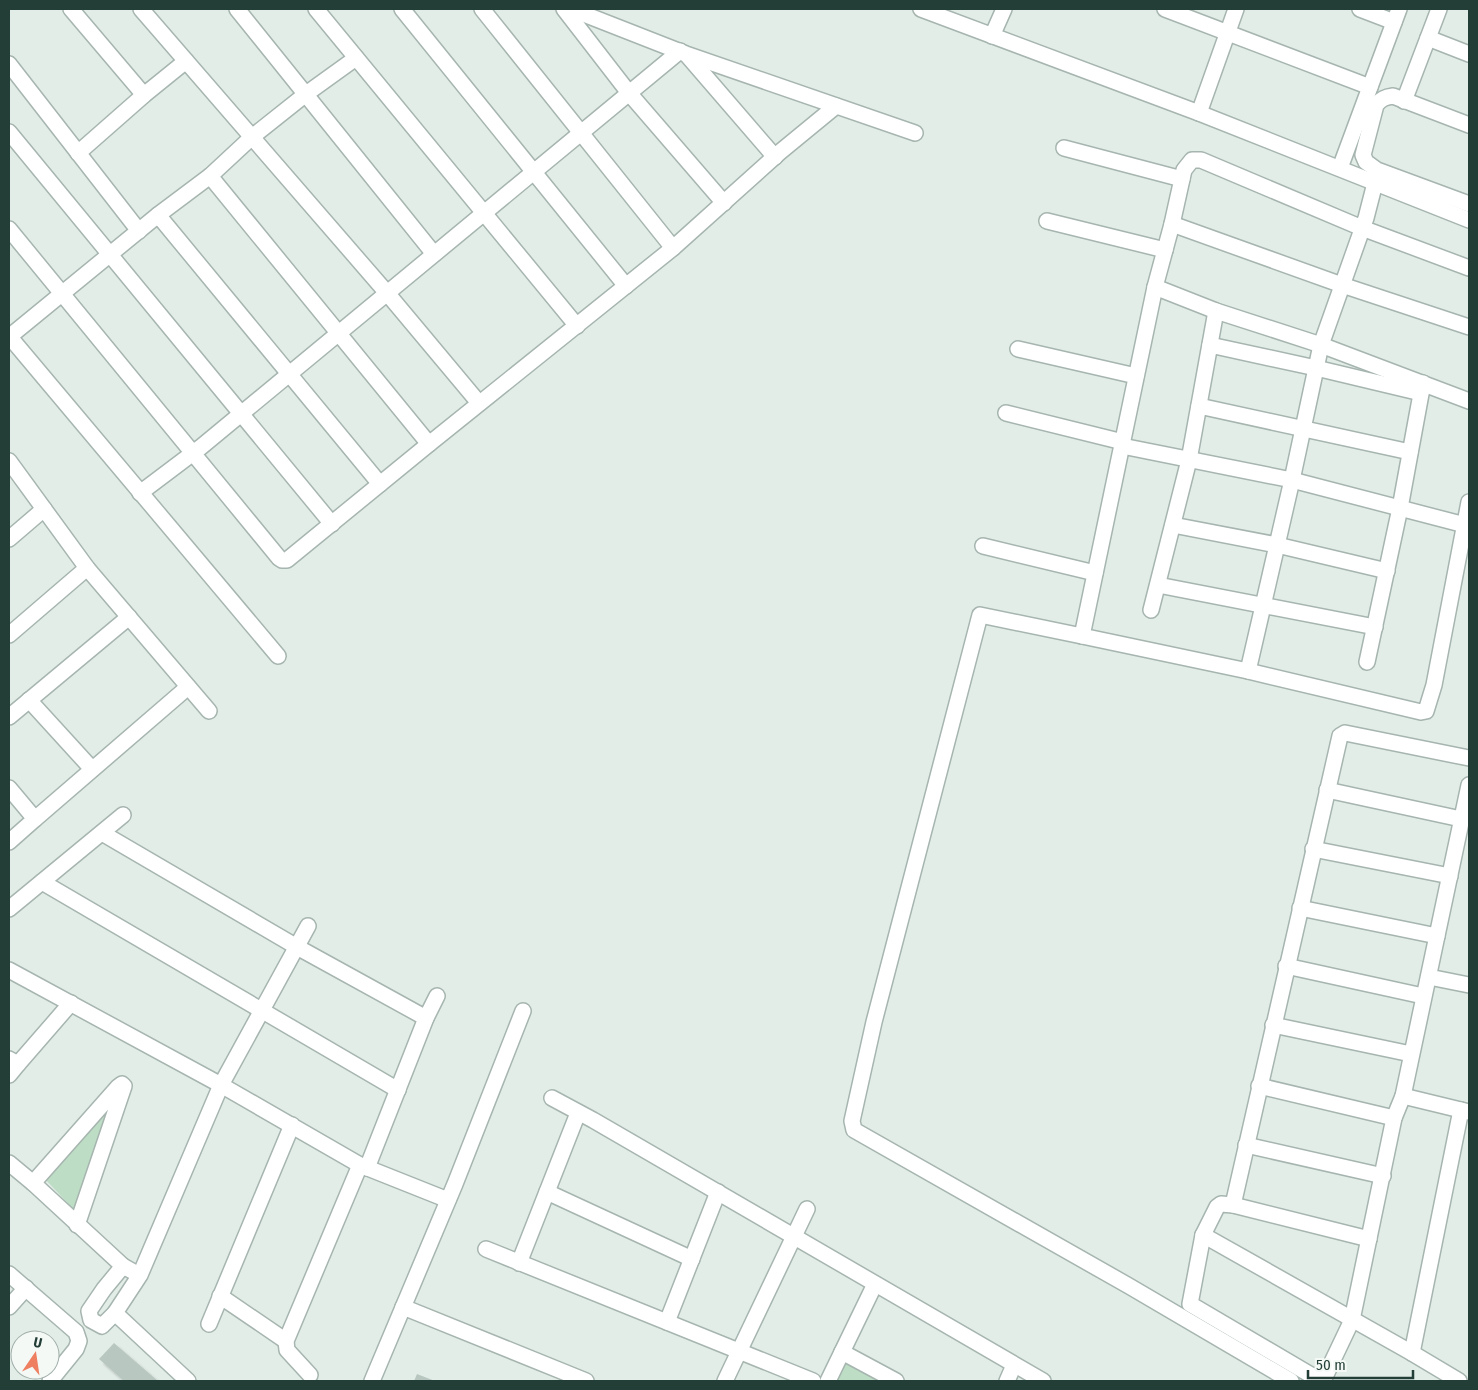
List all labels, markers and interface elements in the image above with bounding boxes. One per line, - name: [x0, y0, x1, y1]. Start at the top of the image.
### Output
- north arrow: [10, 1330, 60, 1380]
- text: U: [32, 1334, 44, 1352]
- scale bar: [1308, 1348, 1413, 1380]
- text: 50 m: [1316, 1356, 1346, 1374]

